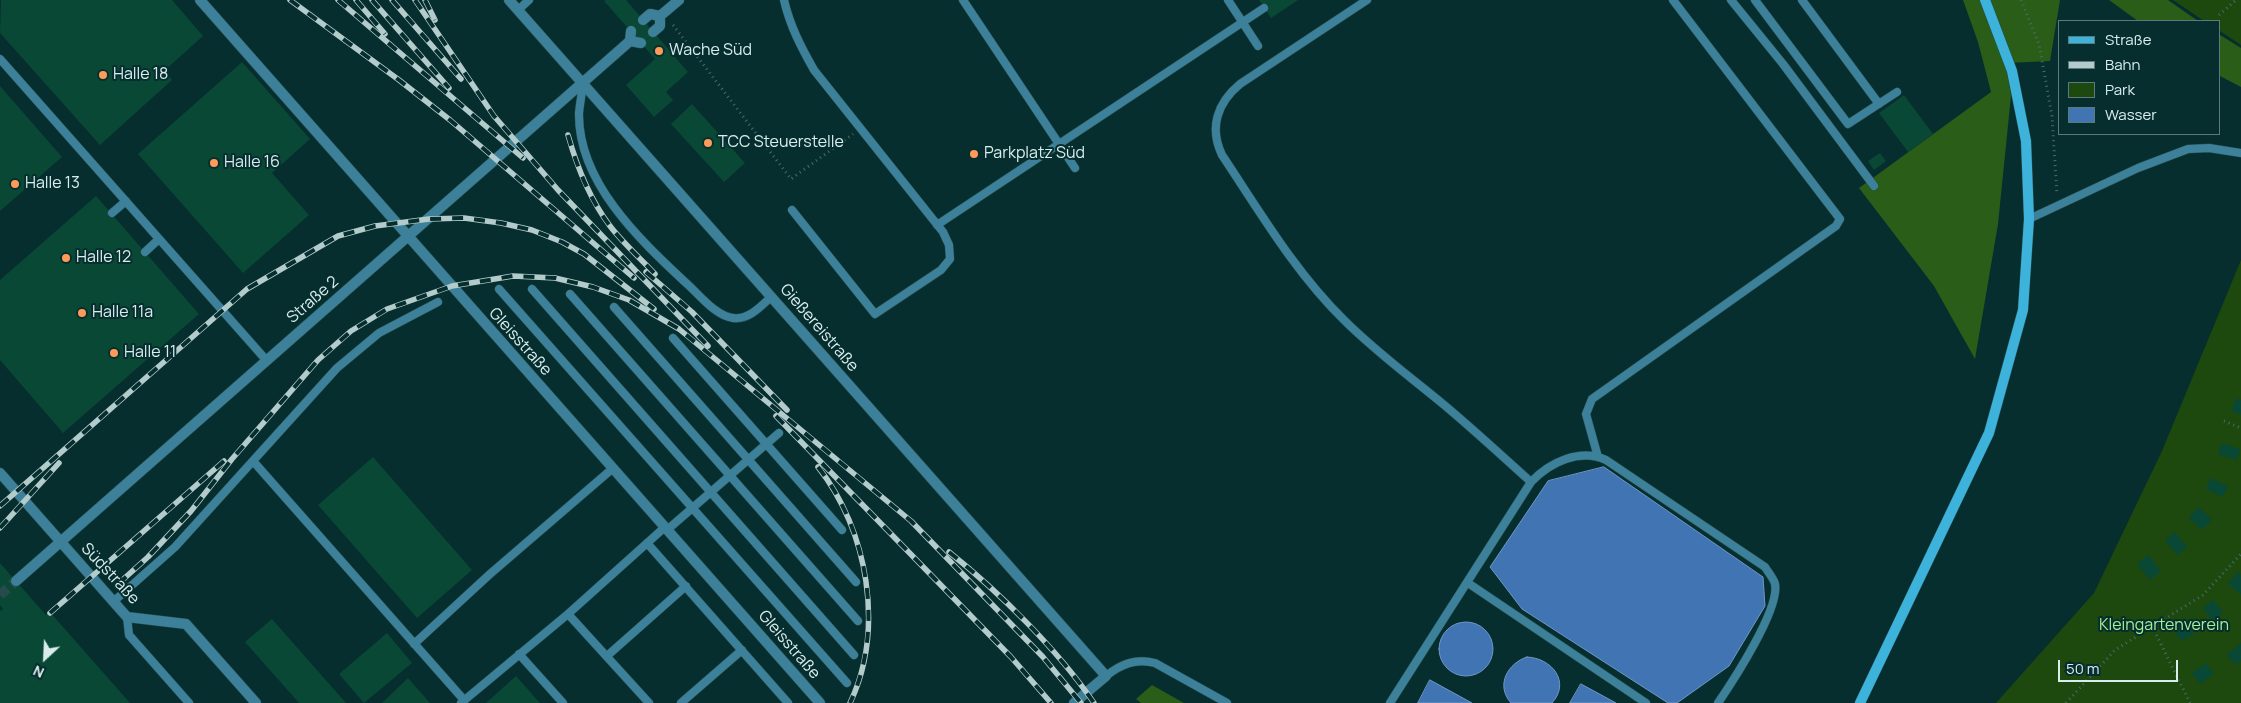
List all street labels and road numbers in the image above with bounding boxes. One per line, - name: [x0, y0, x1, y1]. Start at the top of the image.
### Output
- street label: Straße 2: [283, 272, 343, 328]
- street label: Gießereistraße: [776, 280, 862, 376]
- street label: Gleisstraße: [485, 304, 555, 380]
- street label: Südstraße: [77, 539, 143, 609]
- street label: Gleisstraße: [754, 607, 824, 683]

